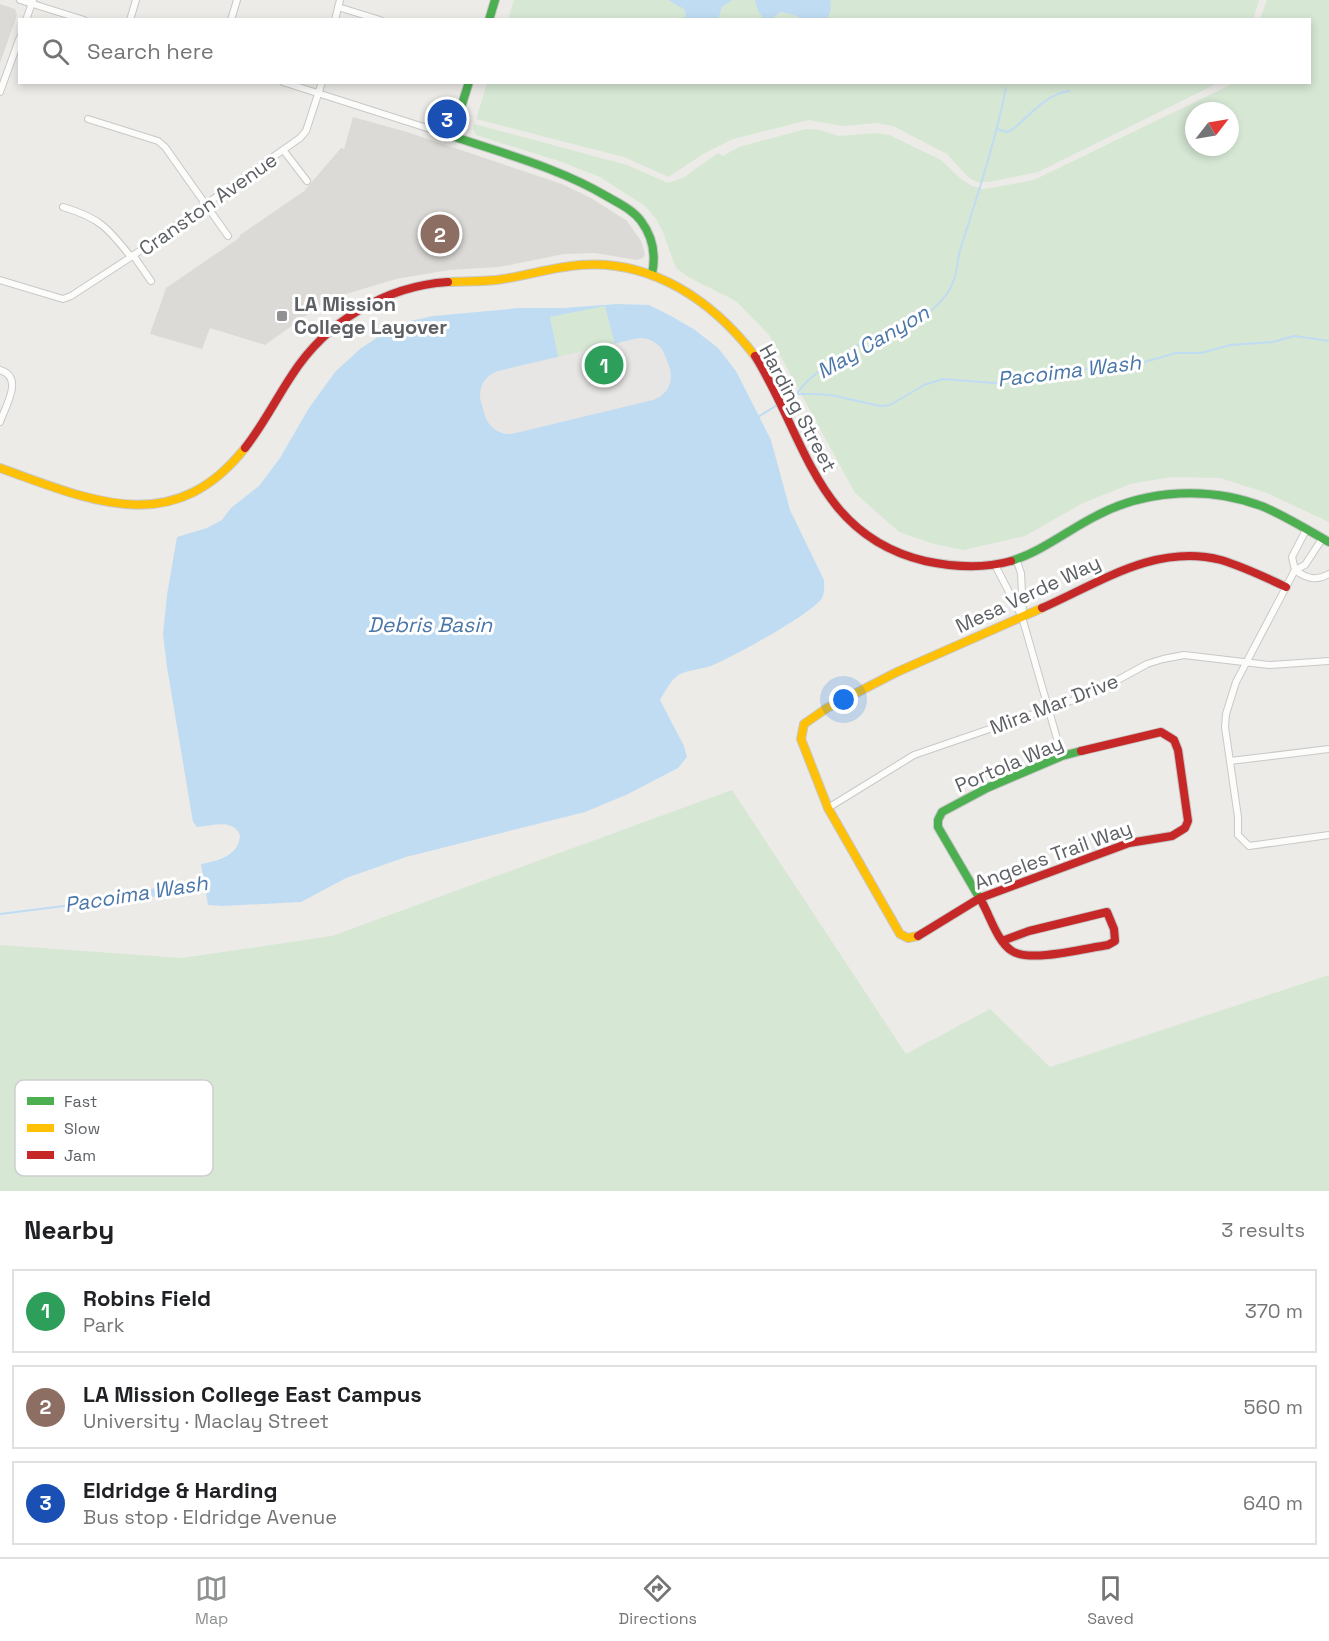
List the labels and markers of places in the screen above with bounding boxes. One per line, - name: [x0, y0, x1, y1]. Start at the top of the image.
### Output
- pin: 3: [428, 96, 466, 142]
- pin: 2: [420, 212, 460, 256]
- place label: LA Mission College Layover: [294, 291, 447, 340]
- marker: LA Mission College Layover: [275, 309, 289, 323]
- pin: 1: [584, 342, 624, 388]

